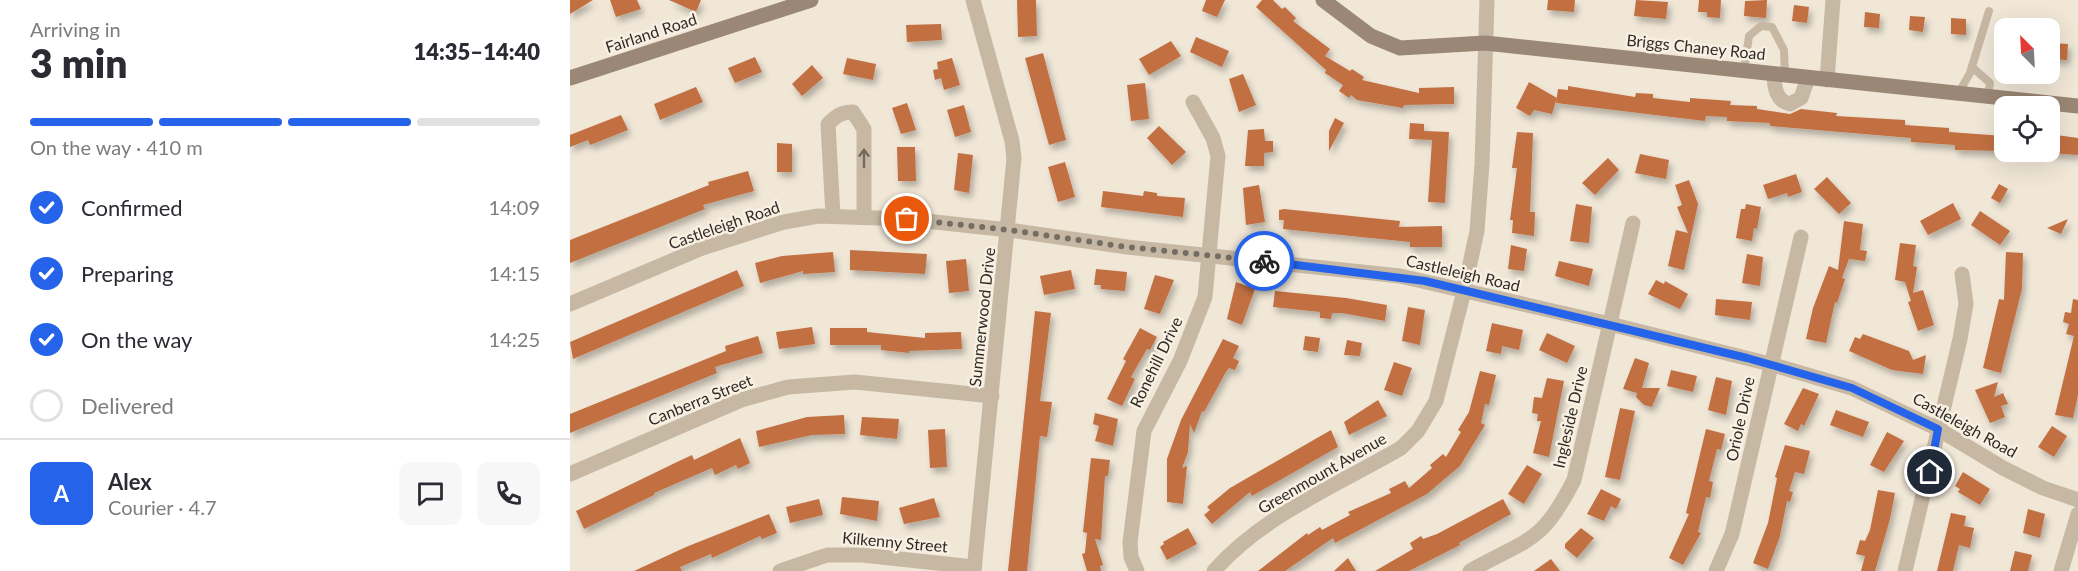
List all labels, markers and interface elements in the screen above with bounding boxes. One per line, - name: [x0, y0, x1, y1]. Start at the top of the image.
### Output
- street label: Fairland Road: [603, 9, 699, 56]
- text: Arriving in: [30, 17, 121, 41]
- north arrow: [1994, 18, 2060, 84]
- map controls: [1994, 18, 2060, 162]
- street label: Briggs Chaney Road: [1626, 30, 1766, 63]
- text: 14:35–14:40: [414, 38, 540, 65]
- text: 3 min: [30, 40, 127, 86]
- button: locate: [1994, 96, 2060, 162]
- text: On the way · 410 m: [30, 135, 203, 159]
- one-way arrow: [858, 149, 870, 169]
- icon: check: [30, 191, 63, 224]
- pin: [881, 193, 932, 244]
- text: Confirmed: [81, 194, 183, 221]
- text: 14:09: [489, 195, 540, 219]
- street label: Castleleigh Road: [666, 197, 782, 252]
- icon: bag: [890, 202, 923, 235]
- courier: [1234, 231, 1294, 291]
- icon: bike: [1248, 245, 1281, 278]
- street label: Summerwood Drive: [965, 246, 998, 387]
- street label: Castleleigh Road: [1404, 250, 1522, 295]
- icon: check: [30, 257, 63, 290]
- text: Preparing: [81, 260, 173, 287]
- text: 14:15: [489, 261, 540, 285]
- street label: Ronehill Drive: [1125, 313, 1186, 410]
- icon: check: [30, 323, 63, 356]
- text: On the way: [81, 326, 192, 353]
- text: 14:25: [489, 327, 540, 351]
- street label: Ingleside Drive: [1549, 364, 1590, 470]
- street label: Canberra Street: [645, 370, 755, 429]
- street label: Oriole Drive: [1721, 375, 1758, 463]
- street label: Castleleigh Road: [1910, 388, 2021, 461]
- text: Delivered: [81, 392, 174, 419]
- street label: Greenmount Avenue: [1254, 428, 1389, 517]
- pin: [1904, 446, 1955, 497]
- icon: home: [1913, 455, 1946, 488]
- button: chat: [399, 462, 462, 525]
- button: phone: [477, 462, 540, 525]
- text: Alex: [108, 468, 152, 495]
- text: A: [54, 480, 69, 507]
- text: Courier · 4.7: [108, 495, 217, 519]
- street label: Kilkenny Street: [841, 527, 949, 556]

